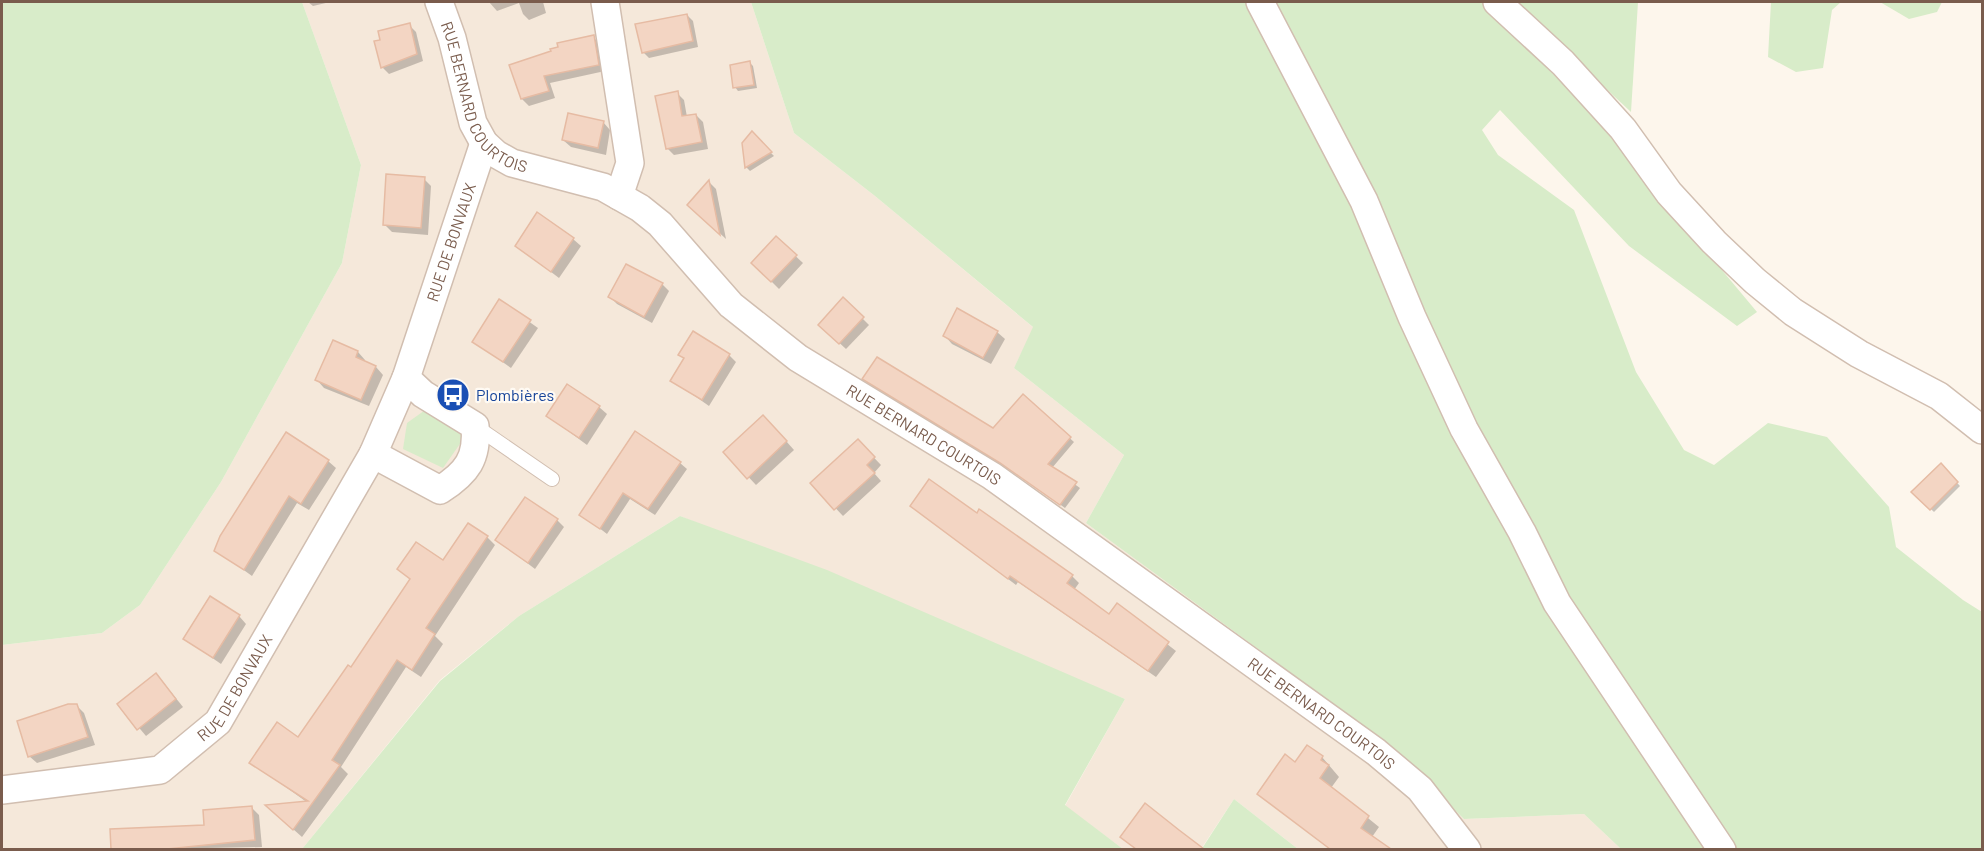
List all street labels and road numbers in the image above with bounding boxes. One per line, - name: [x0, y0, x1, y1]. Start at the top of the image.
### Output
- street label: RUE BERNARD COURTOIS: [438, 19, 530, 176]
- street label: RUE DE BONVAUX: [422, 180, 479, 304]
- street label: RUE BERNARD COURTOIS: [843, 380, 1005, 489]
- street label: RUE DE BONVAUX: [193, 631, 276, 745]
- street label: RUE BERNARD COURTOIS: [1244, 653, 1399, 773]

